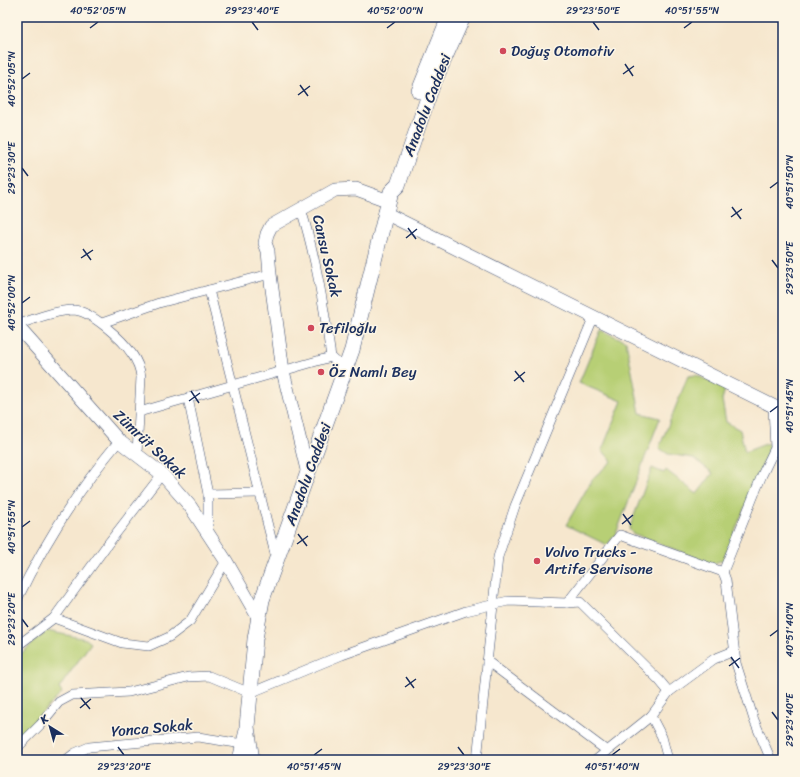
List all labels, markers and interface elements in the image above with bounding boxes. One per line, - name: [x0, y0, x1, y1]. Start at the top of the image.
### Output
- text: 40°52'05"N: [70, 2, 126, 20]
- text: 29°23'40"E: [225, 2, 280, 20]
- text: 40°52'00"N: [367, 2, 423, 20]
- text: 29°23'50"E: [566, 2, 621, 20]
- text: 40°51'55"N: [665, 2, 719, 20]
- place label: Doğuş Otomotiv: [511, 38, 615, 64]
- marker: Doğuş Otomotiv: [498, 46, 508, 56]
- street label: Anadolu Caddesi: [395, 49, 459, 161]
- text: 40°52'05"N: [3, 51, 21, 107]
- text: 29°23'30"E: [3, 140, 21, 194]
- text: 40°51'50"N: [781, 155, 799, 209]
- street label: Cansu Sokak: [305, 212, 349, 301]
- text: 29°23'50"E: [781, 240, 799, 295]
- text: 40°52'00"N: [3, 275, 21, 331]
- place label: Tefiloğlu: [319, 315, 377, 341]
- marker: Tefiloğlu: [306, 323, 316, 333]
- place label: Öz Namlı Bey: [329, 359, 417, 385]
- marker: Öz Namlı Bey: [316, 367, 326, 377]
- text: 40°51'45"N: [781, 379, 799, 433]
- street label: Zümrüt Sokak: [107, 403, 193, 485]
- street label: Anadolu Caddesi: [277, 418, 339, 530]
- text: 40°51'55"N: [3, 500, 21, 554]
- place label: Volvo Trucks - Artife Servisone: [544, 539, 653, 582]
- marker: Volvo Trucks - Artife Servisone: [532, 556, 542, 566]
- text: 29°23'20"E: [3, 591, 21, 645]
- text: 40°51'40"N: [781, 603, 799, 657]
- text: 29°23'40"E: [781, 692, 799, 747]
- north arrow: [30, 707, 70, 747]
- text: K: [35, 709, 54, 730]
- street label: Yonca Sokak: [110, 711, 195, 745]
- text: 29°23'20"E: [98, 758, 152, 776]
- text: 40°51'45"N: [287, 758, 341, 776]
- text: 29°23'30"E: [438, 758, 492, 776]
- text: 40°51'40"N: [585, 758, 639, 776]

